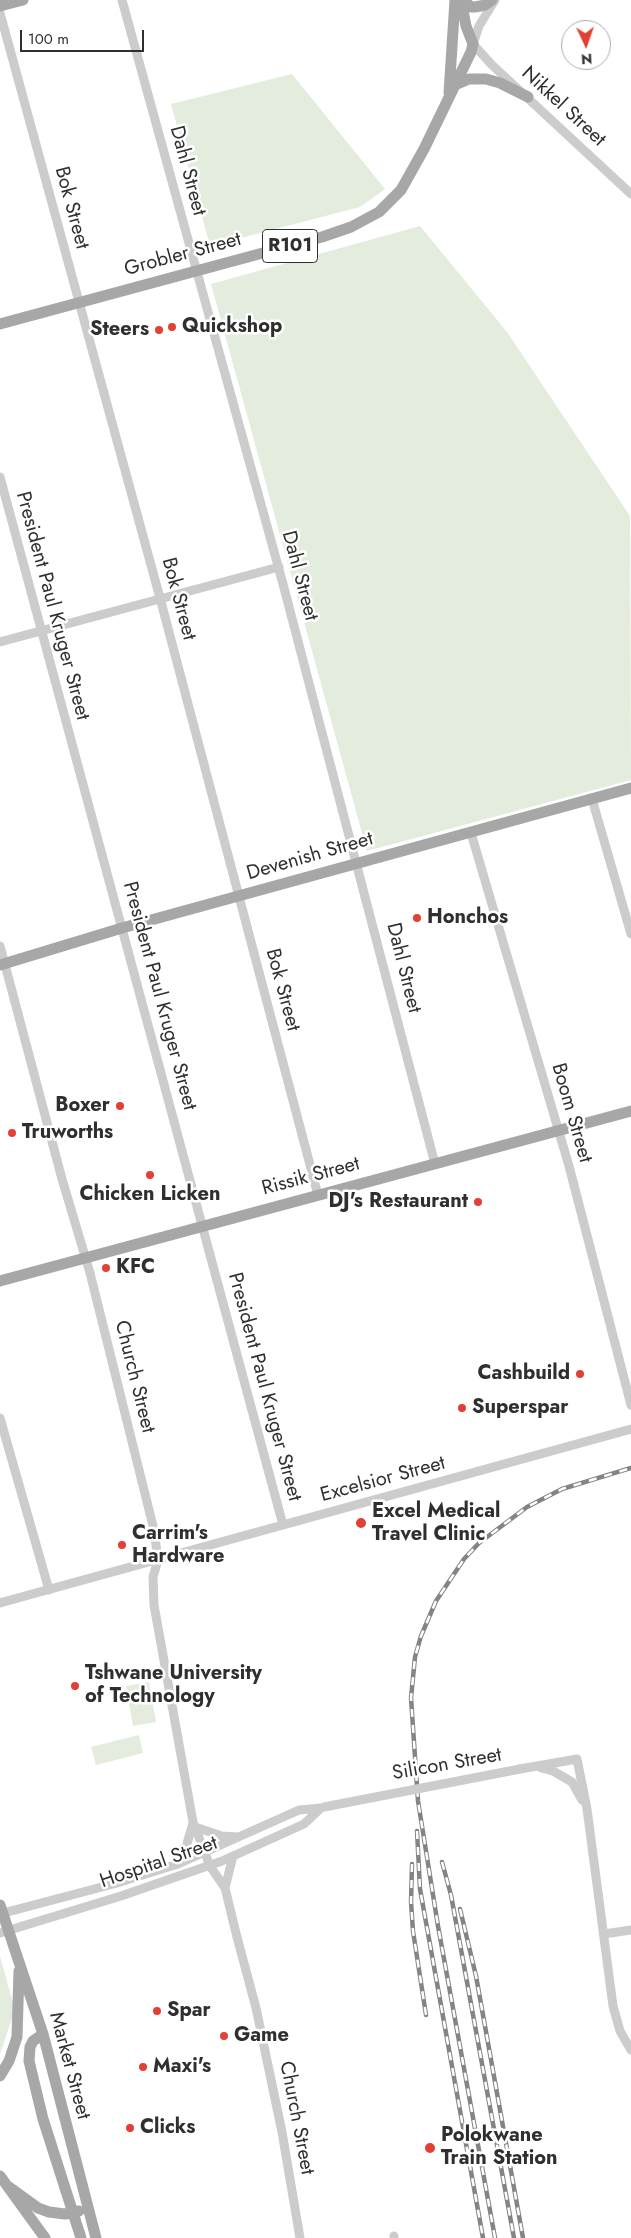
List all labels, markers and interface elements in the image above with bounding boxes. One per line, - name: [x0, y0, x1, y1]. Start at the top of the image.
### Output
- scale bar: [22, 20, 146, 52]
- north arrow: [561, 20, 611, 70]
- text: 100 m: [28, 28, 69, 50]
- text: N: [581, 49, 593, 69]
- street label: Nikkel Street: [516, 62, 610, 152]
- street label: Dahl Street: [163, 123, 211, 219]
- street label: Bok Street: [48, 164, 94, 252]
- street label: Grobler Street: [122, 228, 244, 282]
- road number: R101: [262, 230, 318, 262]
- place label: Quickshop: [182, 315, 282, 339]
- place label: Steers: [90, 318, 149, 342]
- marker: Quickshop: [166, 321, 178, 333]
- marker: Steers: [153, 324, 165, 336]
- street label: President Paul Kruger Street: [10, 489, 94, 723]
- street label: Dahl Street: [275, 528, 323, 624]
- street label: Bok Street: [155, 555, 201, 643]
- street label: Devenish Street: [244, 827, 376, 887]
- street label: President Paul Kruger Street: [117, 879, 201, 1113]
- place label: Honchos: [427, 906, 508, 930]
- marker: Honchos: [411, 912, 423, 924]
- street label: Dahl Street: [380, 920, 426, 1016]
- street label: Bok Street: [259, 946, 305, 1034]
- street label: Boom Street: [545, 1061, 597, 1165]
- place label: Boxer: [55, 1094, 110, 1118]
- marker: Boxer: [114, 1100, 126, 1112]
- place label: Truworths: [22, 1121, 113, 1145]
- marker: Truworths: [6, 1127, 18, 1139]
- street label: Rissik Street: [259, 1152, 363, 1202]
- marker: Chicken Licken: [144, 1169, 156, 1181]
- place label: Chicken Licken: [79, 1183, 221, 1207]
- place label: DJ's Restaurant: [328, 1190, 468, 1214]
- marker: DJ's Restaurant: [472, 1196, 484, 1208]
- place label: KFC: [116, 1256, 155, 1280]
- marker: KFC: [100, 1262, 112, 1274]
- street label: President Paul Kruger Street: [222, 1270, 306, 1504]
- street label: Church Street: [108, 1318, 160, 1436]
- place label: Cashbuild: [478, 1362, 570, 1386]
- marker: Cashbuild: [574, 1368, 586, 1380]
- place label: Superspar: [472, 1396, 568, 1420]
- marker: Superspar: [456, 1402, 468, 1414]
- street label: Excelsior Street: [318, 1452, 448, 1508]
- place label: Excel Medical Travel Clinic: [372, 1500, 500, 1547]
- marker: Excel Medical Travel Clinic: [354, 1516, 368, 1530]
- place label: Carrim's Hardware: [132, 1522, 224, 1569]
- marker: Carrim's Hardware: [116, 1539, 128, 1551]
- place label: Tshwane University of Technology: [85, 1662, 262, 1709]
- marker: Tshwane University of Technology: [69, 1680, 81, 1692]
- street label: Silicon Street: [390, 1744, 504, 1786]
- street label: Hospital Street: [97, 1832, 221, 1894]
- place label: Spar: [167, 1999, 211, 2023]
- marker: Spar: [151, 2005, 163, 2017]
- street label: Market Street: [43, 2010, 95, 2122]
- place label: Game: [234, 2024, 289, 2048]
- marker: Game: [218, 2030, 230, 2042]
- place label: Maxi's: [153, 2055, 211, 2079]
- street label: Church Street: [273, 2059, 319, 2177]
- marker: Maxi's: [137, 2061, 149, 2073]
- place label: Clicks: [140, 2116, 195, 2140]
- marker: Clicks: [124, 2122, 136, 2134]
- place label: Polokwane Train Station: [441, 2124, 557, 2171]
- marker: Polokwane Train Station: [423, 2141, 437, 2155]

